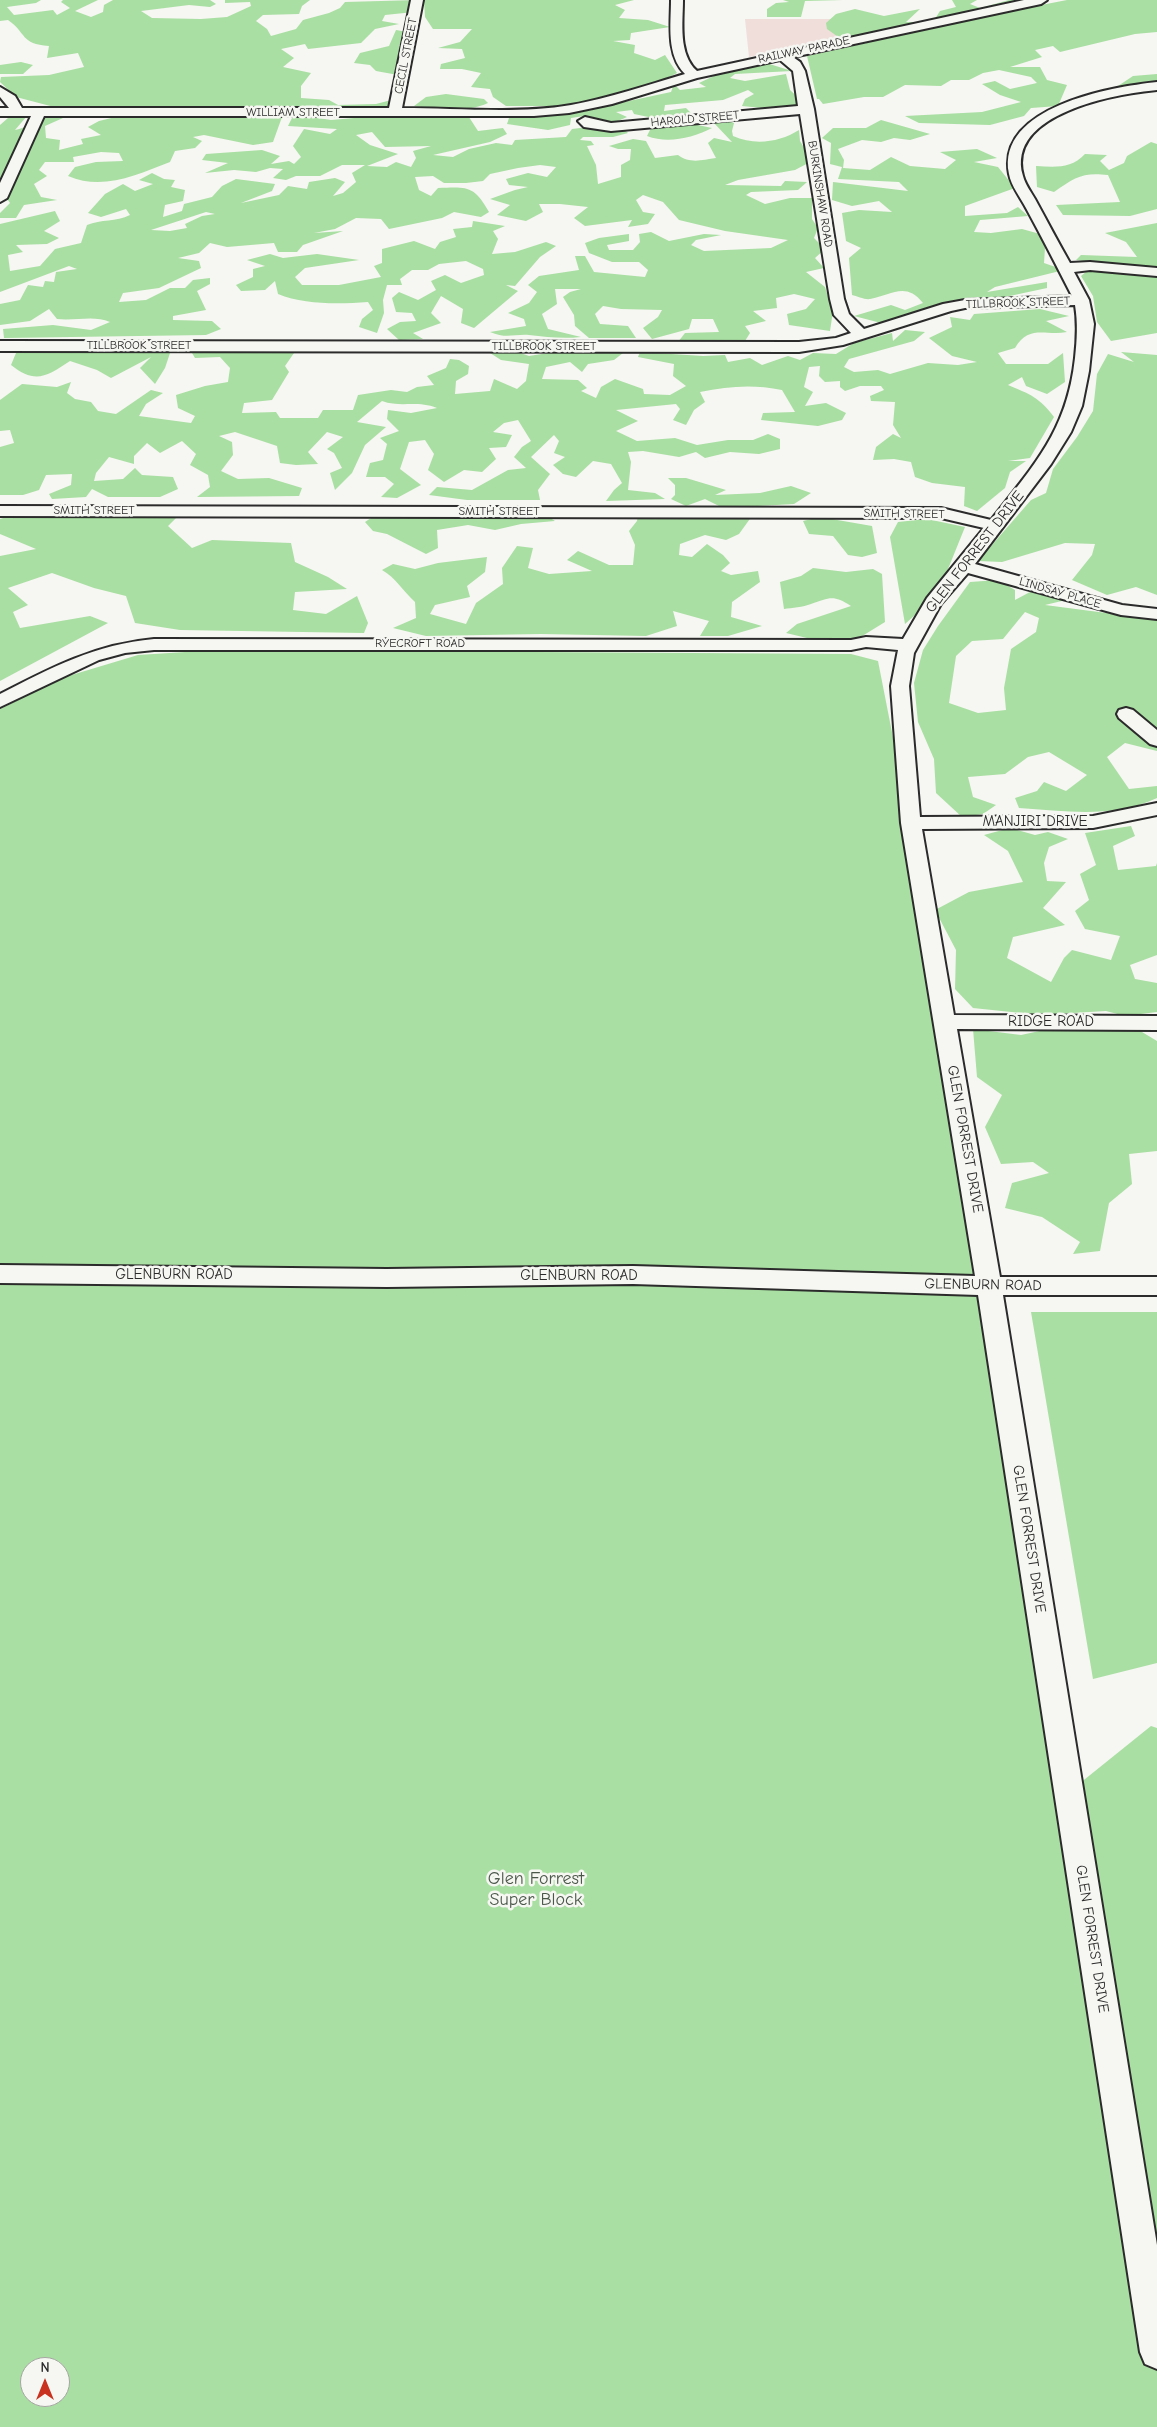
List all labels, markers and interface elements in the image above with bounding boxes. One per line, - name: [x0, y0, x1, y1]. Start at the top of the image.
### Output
- street label: CECIL STREET: [392, 17, 420, 95]
- street label: RAILWAY PARADE: [757, 33, 851, 67]
- street label: WILLIAM STREET: [246, 106, 340, 120]
- street label: HAROLD STREET: [650, 108, 740, 130]
- street label: BURKINSHAW ROAD: [804, 140, 836, 248]
- street label: TILLBROOK STREET: [966, 294, 1070, 312]
- street label: TILLBROOK STREET: [87, 339, 191, 353]
- street label: TILLBROOK STREET: [492, 340, 596, 354]
- street label: GLEN FORREST DRIVE: [922, 488, 1028, 616]
- street label: SMITH STREET: [53, 504, 135, 518]
- street label: SMITH STREET: [458, 505, 540, 519]
- street label: SMITH STREET: [863, 506, 945, 522]
- street label: LINDSAY PLACE: [1017, 574, 1103, 612]
- street label: RYECROFT ROAD: [375, 637, 465, 651]
- street label: MANJIRI DRIVE: [982, 813, 1088, 831]
- street label: RIDGE ROAD: [1008, 1013, 1094, 1031]
- street label: GLEN FORREST DRIVE: [943, 1064, 987, 1214]
- street label: GLENBURN ROAD: [115, 1266, 233, 1284]
- street label: GLENBURN ROAD: [520, 1267, 638, 1285]
- street label: GLENBURN ROAD: [924, 1275, 1042, 1295]
- street label: GLEN FORREST DRIVE: [1008, 1464, 1050, 1614]
- street label: GLEN FORREST DRIVE: [1071, 1864, 1113, 2014]
- park label: Glen Forrest Super Block: [488, 1868, 584, 1910]
- north arrow: [20, 2357, 70, 2407]
- text: N: [40, 2359, 50, 2376]

